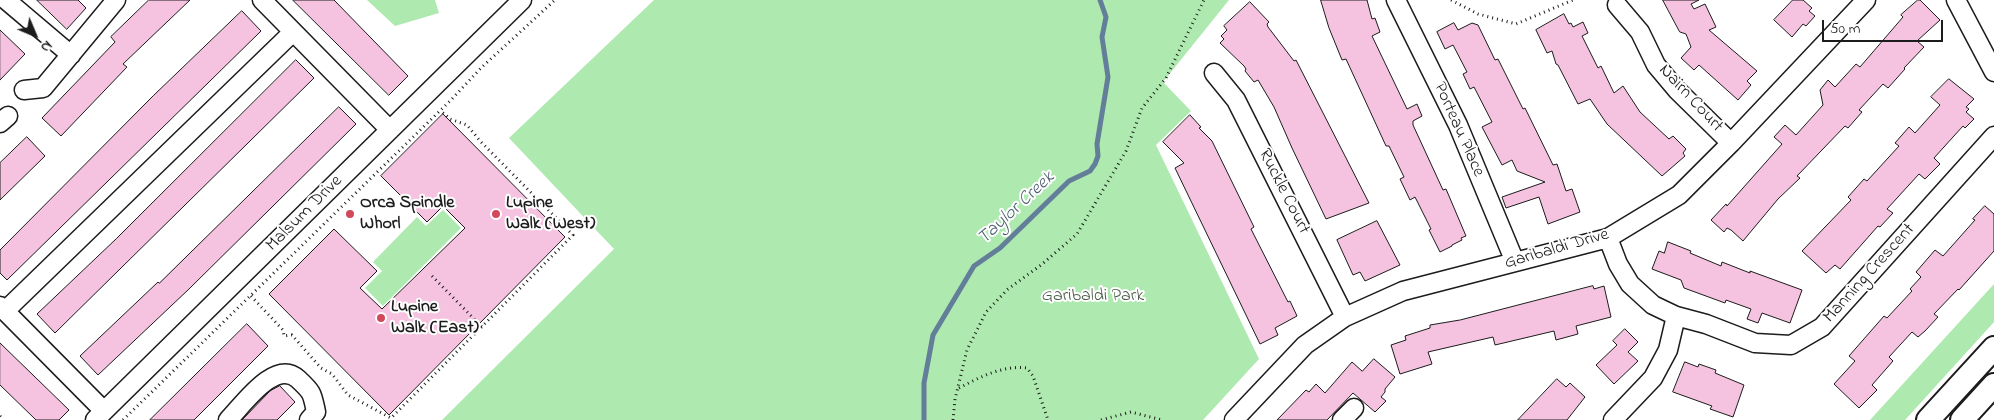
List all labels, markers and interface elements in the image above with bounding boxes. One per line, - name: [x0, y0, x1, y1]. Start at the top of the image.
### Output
- north arrow: [10, 10, 60, 60]
- scale bar: [1824, 10, 1945, 42]
- text: 50 m: [1830, 18, 1860, 40]
- text: N: [35, 35, 57, 57]
- street label: Nairn Court: [1653, 60, 1727, 138]
- street label: Porteau Place: [1428, 79, 1488, 181]
- street label: Ruckle Court: [1252, 146, 1314, 238]
- water label: Taylor Creek: [974, 168, 1060, 250]
- street label: Malsum Drive: [262, 171, 348, 257]
- place label: Orca Spindle Whorl: [360, 193, 454, 235]
- place label: Lupine Walk (West): [506, 193, 595, 235]
- marker: Orca Spindle Whorl: [344, 208, 356, 220]
- marker: Lupine Walk (West): [490, 208, 502, 220]
- street label: Manning Crescent: [1820, 220, 1920, 328]
- street label: Garibaldi Drive: [1502, 225, 1612, 275]
- park label: Garibaldi Park: [1042, 286, 1144, 308]
- place label: Lupine Walk (East): [391, 297, 479, 340]
- marker: Lupine Walk (East): [375, 312, 387, 324]

